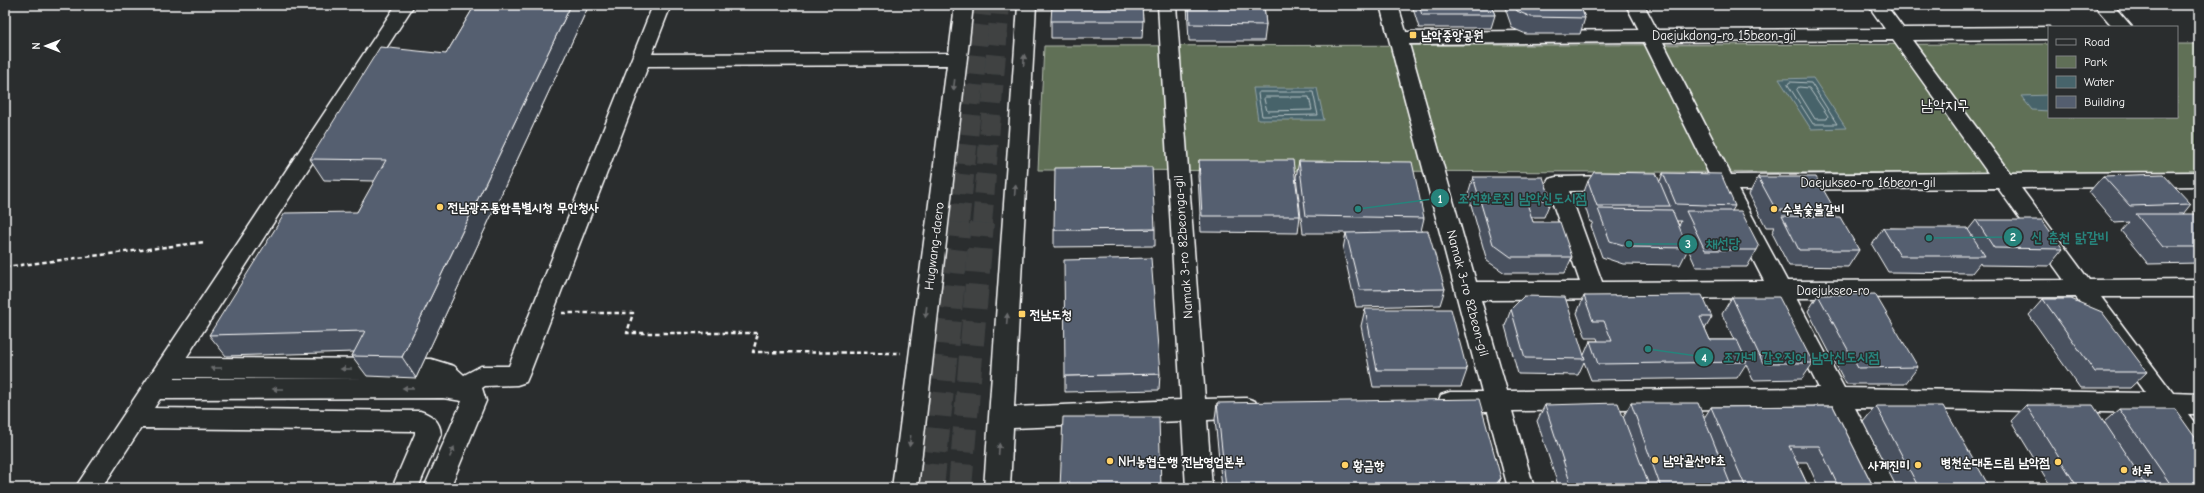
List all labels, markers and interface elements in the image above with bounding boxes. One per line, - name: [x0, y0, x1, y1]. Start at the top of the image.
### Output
- north arrow: [26, 26, 66, 66]
- legend: [2048, 26, 2178, 118]
- place label: 남악중앙공원: [1421, 28, 1484, 43]
- street label: Daejukdong-ro 15beon-gil: [1652, 28, 1796, 43]
- marker: 남악중앙공원: [1408, 30, 1418, 40]
- text: Road: [2084, 35, 2110, 49]
- text: N: [30, 42, 43, 50]
- one-way arrow: [1020, 54, 1027, 66]
- text: Park: [2084, 55, 2107, 69]
- text: Water: [2084, 75, 2114, 89]
- one-way arrow: [951, 79, 957, 91]
- text: Building: [2084, 95, 2125, 109]
- district label: 남악지구: [1921, 96, 1969, 114]
- street label: Namak 3-ro 82beonga-gil: [1171, 175, 1195, 319]
- street label: Daejukseo-ro 16beon-gil: [1800, 175, 1936, 190]
- one-way arrow: [1012, 184, 1019, 196]
- callout: 조선화로집 남악신도시점: [1430, 185, 1595, 211]
- text: 조선화로집 남악신도시점: [1458, 190, 1587, 207]
- text: 1: [1438, 192, 1443, 206]
- place label: 전남광주통합특별시청 무안청사: [447, 200, 600, 215]
- street label: Hugwang-daero: [921, 201, 947, 291]
- marker: 전남광주통합특별시청 무안청사: [435, 202, 445, 212]
- place label: 수북숯불갈비: [1782, 202, 1845, 217]
- marker: 수북숯불갈비: [1769, 204, 1779, 214]
- callout: 신 춘천 닭갈비: [2003, 224, 2117, 250]
- street label: Namak 3-ro 82beon-gil: [1444, 228, 1492, 358]
- text: 신 춘천 닭갈비: [2031, 229, 2109, 246]
- text: 2: [2010, 230, 2016, 244]
- callout: 채선당: [1678, 231, 1748, 257]
- text: 채선당: [1705, 235, 1741, 252]
- text: 3: [1685, 237, 1691, 251]
- street label: Daejukseo-ro: [1796, 283, 1870, 298]
- one-way arrow: [923, 306, 929, 318]
- place label: 전남도청: [1029, 307, 1072, 322]
- marker: 전남도청: [1017, 309, 1027, 319]
- one-way arrow: [1004, 313, 1011, 325]
- callout: 조가네 갑오징어 남악신도시점: [1694, 344, 1887, 370]
- text: 조가네 갑오징어 남악신도시점: [1723, 349, 1880, 366]
- text: 4: [1701, 351, 1707, 365]
- one-way arrow: [209, 365, 222, 371]
- one-way arrow: [339, 366, 352, 372]
- one-way arrow: [401, 385, 414, 391]
- one-way arrow: [271, 386, 284, 392]
- one-way arrow: [907, 435, 914, 447]
- one-way arrow: [996, 442, 1002, 455]
- one-way arrow: [449, 447, 455, 458]
- place label: 남악골산야초: [1663, 453, 1726, 468]
- place label: NH농협은행 전남영업본부: [1118, 454, 1246, 469]
- marker: 남악골산야초: [1650, 455, 1660, 465]
- place label: 병천순대돈드림 남악점: [1941, 455, 2051, 470]
- marker: NH농협은행 전남영업본부: [1105, 456, 1115, 466]
- marker: 병천순대돈드림 남악점: [2053, 457, 2063, 467]
- place label: 황금향: [1353, 458, 1385, 473]
- place label: 사계진미: [1867, 458, 1910, 473]
- marker: 황금향: [1340, 460, 1350, 470]
- marker: 사계진미: [1913, 460, 1923, 470]
- place label: 하루: [2132, 463, 2153, 478]
- marker: 하루: [2119, 465, 2129, 475]

